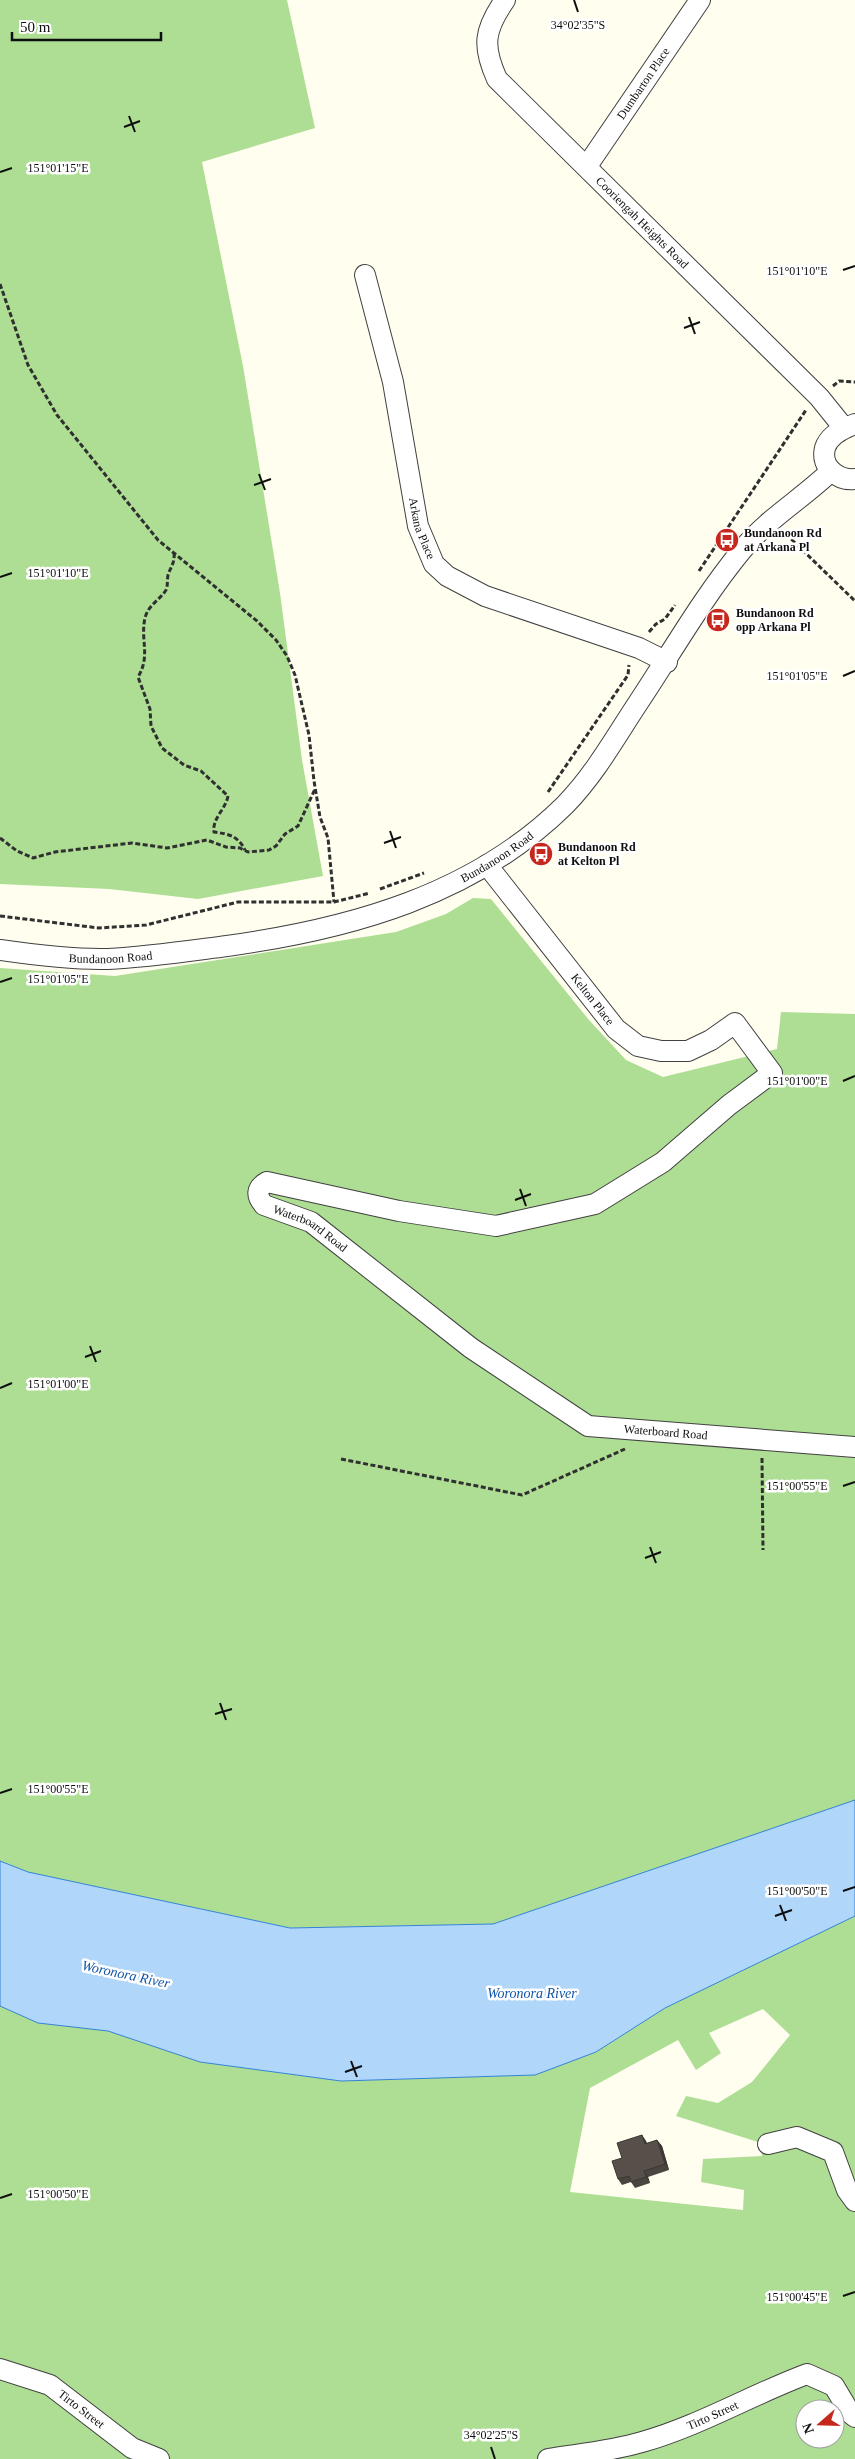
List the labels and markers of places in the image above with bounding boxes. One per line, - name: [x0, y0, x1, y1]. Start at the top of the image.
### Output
- place label: Bundanoon Rd at Arkana Pl: [744, 526, 822, 554]
- bus stop icon: Bundanoon Rd at Arkana Pl: [714, 527, 740, 553]
- place label: Bundanoon Rd opp Arkana Pl: [736, 606, 814, 634]
- bus stop icon: Bundanoon Rd opp Arkana Pl: [705, 607, 731, 633]
- place label: Bundanoon Rd at Kelton Pl: [558, 840, 636, 868]
- bus stop icon: Bundanoon Rd at Kelton Pl: [528, 841, 554, 867]

